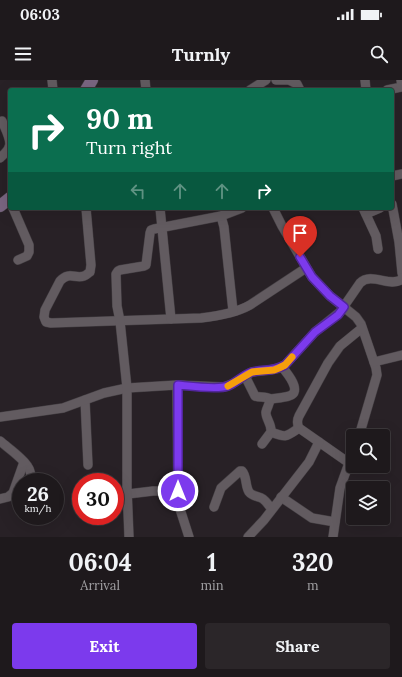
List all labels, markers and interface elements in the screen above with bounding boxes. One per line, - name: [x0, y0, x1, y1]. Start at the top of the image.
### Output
- text: 06:03: [20, 5, 60, 24]
- icon: menu: [12, 43, 34, 65]
- text: Turnly: [172, 43, 230, 66]
- icon: search: [368, 43, 390, 65]
- text: 90 m: [86, 101, 153, 137]
- icon: right: [20, 104, 72, 156]
- text: Turn right: [86, 136, 172, 159]
- icon: left: [127, 180, 149, 202]
- icon: ahead: [169, 180, 191, 202]
- icon: ahead: [211, 180, 233, 202]
- icon: right: [253, 180, 275, 202]
- pin: [283, 216, 317, 257]
- icon: arrive: [289, 222, 311, 244]
- map controls: [346, 429, 390, 525]
- button: search: [346, 429, 390, 473]
- position arrow: [157, 470, 199, 512]
- speed limit sign: 30: [72, 473, 124, 525]
- text: 26: [27, 481, 49, 506]
- button: layers: [346, 481, 390, 525]
- text: km/h: [24, 502, 52, 515]
- text: 06:04: [68, 547, 132, 578]
- text: 1: [207, 547, 217, 578]
- text: 320: [292, 547, 334, 578]
- text: Arrival: [80, 577, 120, 594]
- text: min: [200, 577, 224, 594]
- text: m: [307, 577, 319, 594]
- button: Exit: [12, 623, 197, 669]
- button: Share: [205, 623, 390, 669]

